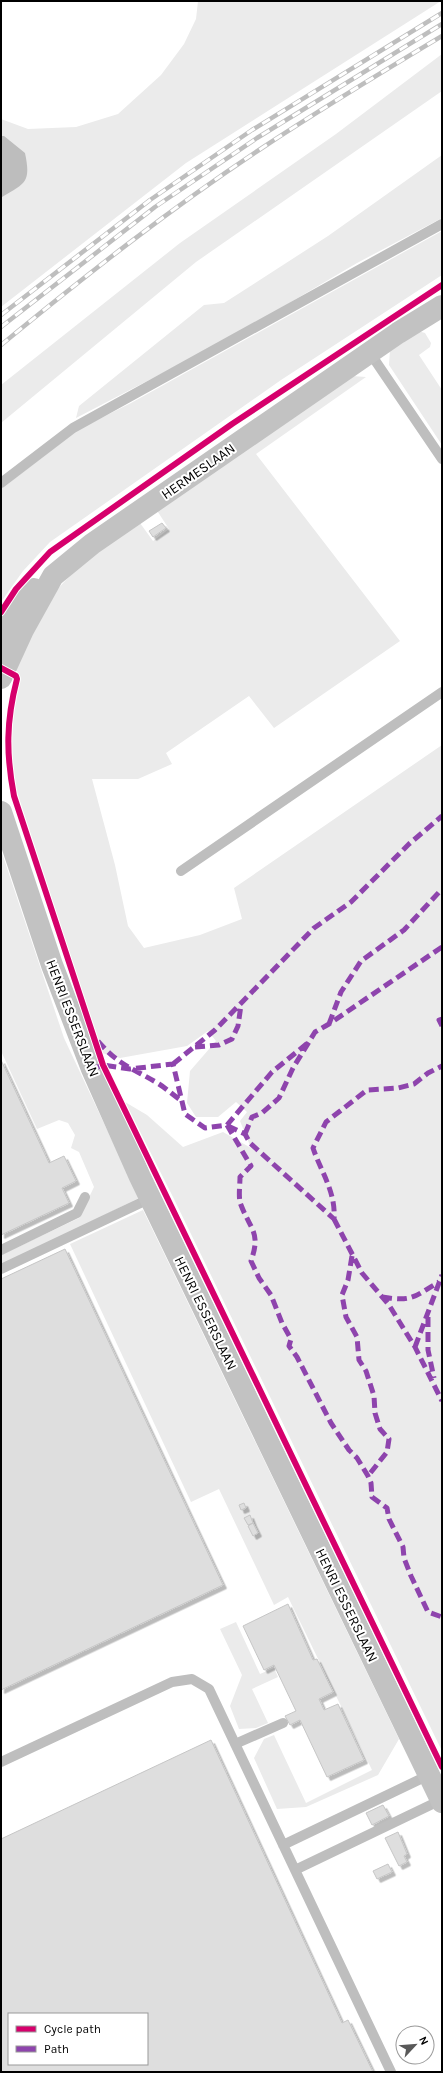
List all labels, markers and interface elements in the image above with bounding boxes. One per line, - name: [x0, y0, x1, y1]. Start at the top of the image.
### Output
- street label: HERMESLAAN: [158, 440, 238, 503]
- street label: HENRI ESSERSLAAN: [42, 957, 103, 1079]
- street label: HENRI ESSERSLAAN: [171, 1254, 240, 1373]
- street label: HENRI ESSERSLAAN: [312, 1546, 381, 1665]
- legend: [8, 2013, 148, 2065]
- text: Cycle path: [44, 2022, 101, 2036]
- north arrow: [395, 2025, 435, 2065]
- text: N: [416, 2034, 431, 2047]
- text: Path: [44, 2042, 69, 2056]

